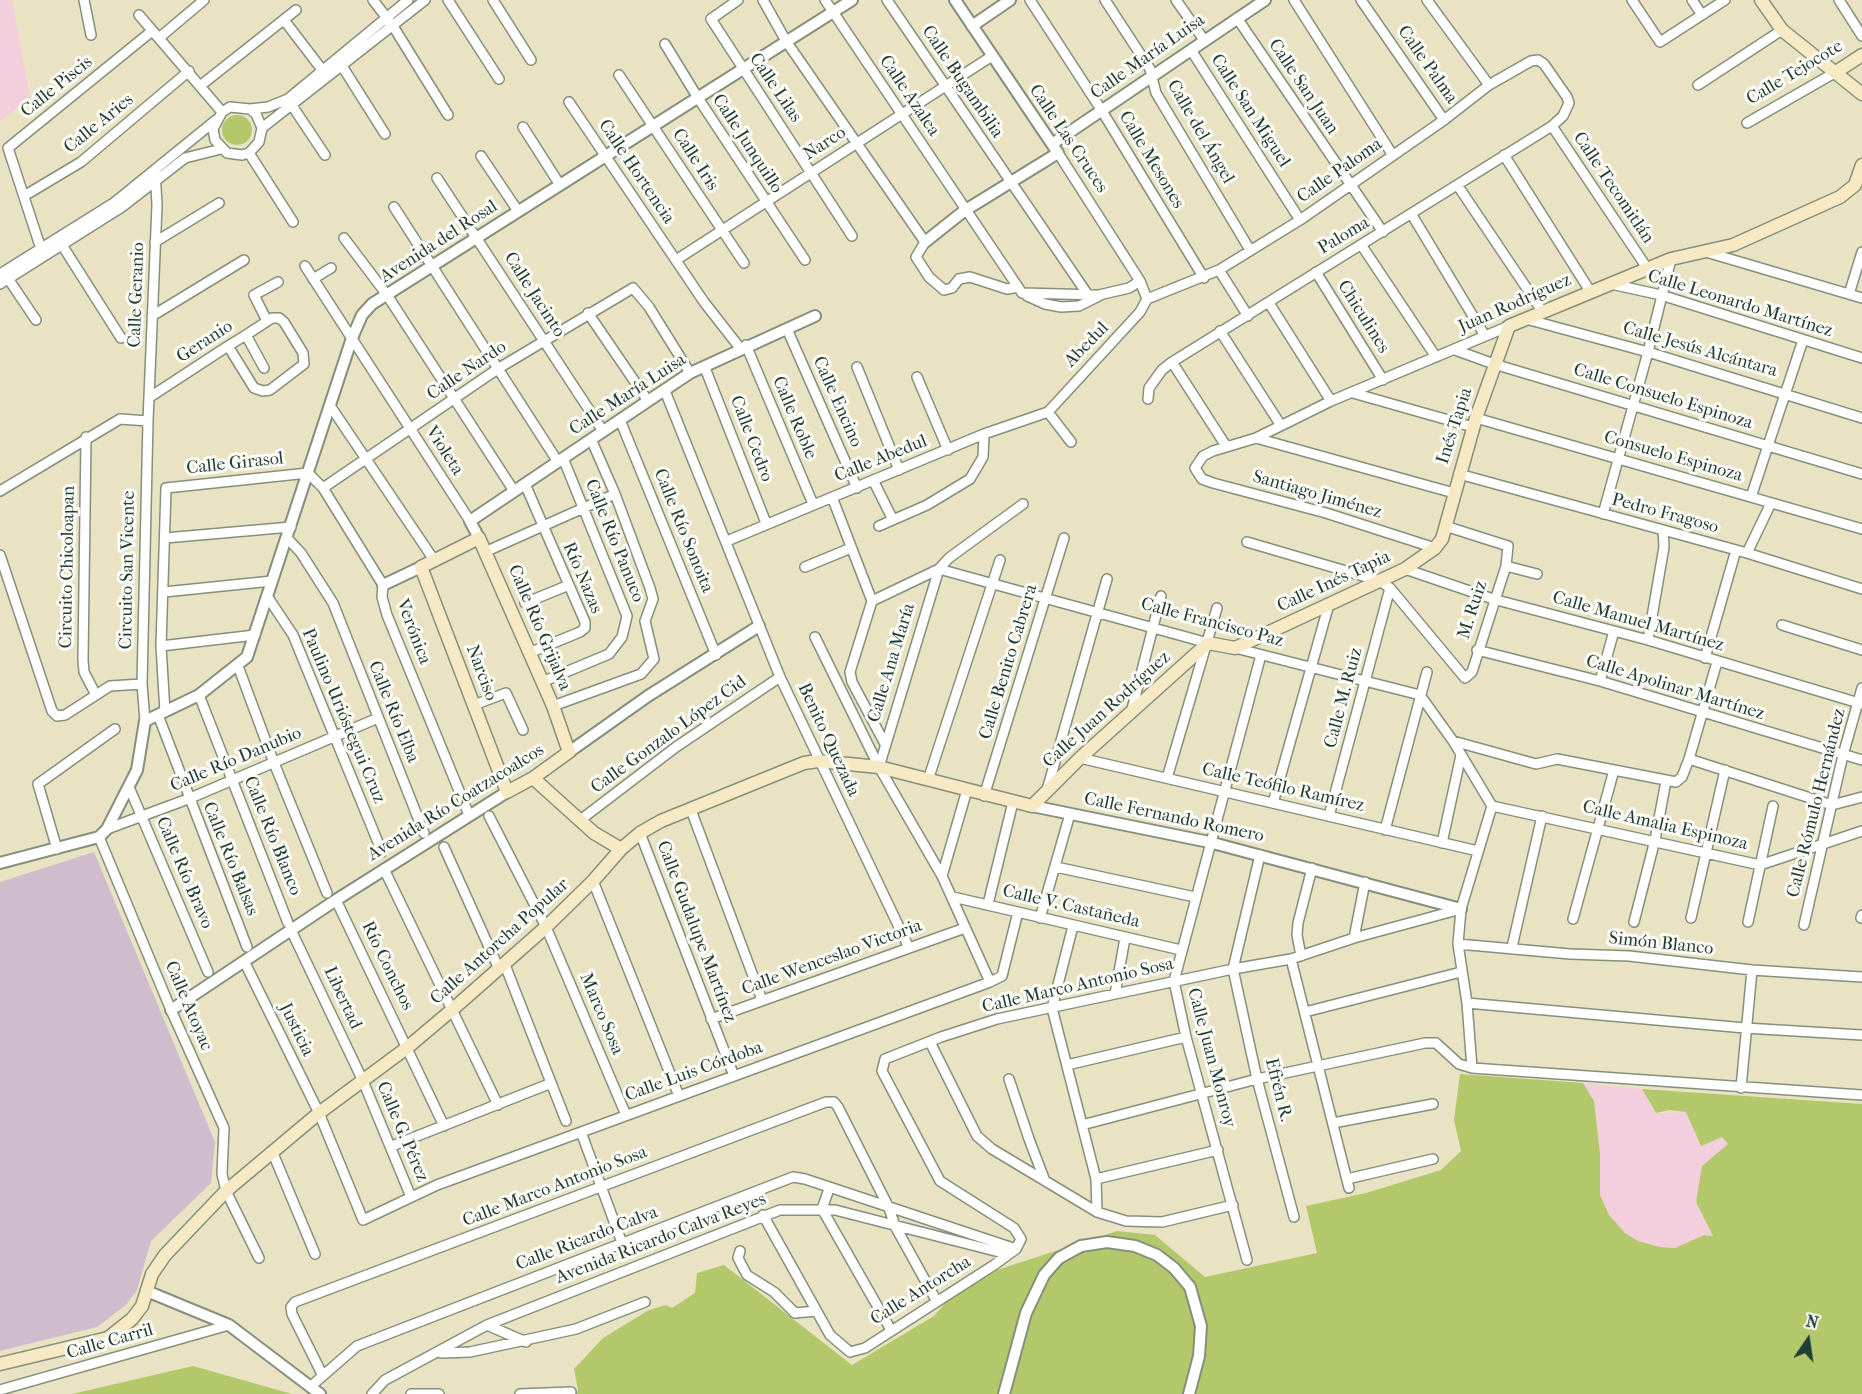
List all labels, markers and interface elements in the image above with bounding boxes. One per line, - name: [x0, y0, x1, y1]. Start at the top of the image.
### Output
- street label: Calle María Luisa: [1087, 10, 1209, 104]
- street label: Calle Bugambilia: [916, 22, 1008, 142]
- street label: Calle Palma: [1392, 22, 1462, 108]
- street label: Calle San Juan: [1263, 35, 1343, 139]
- street label: Calle Tejocote: [1743, 36, 1847, 110]
- street label: Calle Lilas: [744, 49, 806, 127]
- street label: Calle San Miguel: [1205, 50, 1295, 172]
- street label: Calle Azalea: [874, 51, 944, 141]
- street label: Calle Piscis: [17, 52, 97, 122]
- street label: Calle del Ángel: [1162, 76, 1238, 188]
- street label: Calle Las Cruces: [1024, 81, 1112, 197]
- street label: Calle Aries: [60, 89, 138, 159]
- street label: Calle Junquillo: [707, 90, 787, 198]
- street label: Calle Mesones: [1113, 107, 1189, 213]
- street label: Calle Hortencia: [593, 116, 679, 228]
- street label: Narco: [800, 122, 850, 166]
- street label: Calle Iris: [667, 125, 723, 195]
- street label: Calle Tecomitlán: [1568, 128, 1658, 248]
- street label: Calle Paloma: [1293, 134, 1387, 208]
- street label: Avenida del Rosal: [376, 196, 502, 288]
- street label: Paloma: [1314, 212, 1374, 260]
- street label: Calle Geranio: [124, 242, 150, 348]
- street label: Calle Jacinto: [499, 248, 569, 342]
- street label: Calle Leonardo Martínez: [1645, 266, 1835, 342]
- street label: Juan Rodríguez: [1455, 270, 1575, 338]
- street label: Chiculines: [1332, 277, 1394, 357]
- street label: Geranio: [173, 316, 237, 368]
- street label: Abedul: [1060, 318, 1114, 372]
- street label: Calle Jesús Alcántara: [1620, 318, 1780, 382]
- street label: Calle Nardo: [423, 337, 511, 405]
- street label: Calle María Luisa: [566, 349, 690, 441]
- street label: Calle Encino: [807, 353, 867, 451]
- street label: Calle Consuelo Espinoza: [1571, 359, 1755, 435]
- street label: Calle Roble: [767, 373, 821, 463]
- street label: Inés Tapia: [1433, 385, 1477, 467]
- street label: Calle Cedro: [725, 393, 777, 485]
- street label: Violeta: [420, 422, 468, 480]
- street label: Consuelo Espinoza: [1601, 427, 1745, 487]
- street label: Calle Abedul: [832, 431, 930, 487]
- street label: Calle Girasol: [185, 448, 285, 480]
- street label: Calle Río Sonoita: [648, 466, 718, 596]
- street label: Santiago Jiménez: [1250, 466, 1384, 524]
- street label: Calle Río Panuco: [580, 476, 648, 606]
- street label: Circuito Chicoloapan: [56, 485, 80, 649]
- street label: Pedro Fragoso: [1609, 489, 1721, 539]
- street label: Circuito San Vicente: [116, 490, 140, 650]
- street label: Río Nazas: [557, 539, 607, 617]
- street label: Calle Inés Tapia: [1274, 546, 1394, 618]
- street label: Calle Río Grijalva: [503, 562, 575, 694]
- street label: M. Ruiz: [1453, 578, 1493, 642]
- street label: Calle Benito Cabrera: [975, 582, 1043, 742]
- street label: Calle Manuel Martínez: [1550, 587, 1726, 657]
- street label: Calle Francisco Paz: [1138, 594, 1286, 652]
- street label: Verónica: [391, 596, 435, 668]
- street label: Calle Ana María: [864, 601, 920, 725]
- street label: Paulino Urióstegui Cruz: [296, 625, 390, 807]
- street label: Narciso: [460, 642, 502, 704]
- street label: Calle M. Ruiz: [1320, 645, 1368, 751]
- street label: Calle Juan Rodríguez: [1039, 647, 1175, 773]
- street label: Calle Apolinar Martínez: [1583, 651, 1767, 725]
- street label: Calle Río Elba: [363, 658, 423, 766]
- street label: Calle Gonzalo López Cid: [587, 671, 751, 799]
- street label: Benito Quezada: [792, 680, 864, 800]
- street label: Calle Rómulo Hernández: [1783, 706, 1851, 900]
- street label: Calle Río Danubio: [167, 723, 305, 797]
- street label: Avenida Río Coatzacoalcos: [364, 740, 548, 866]
- street label: Calle Teófilo Ramírez: [1200, 759, 1366, 817]
- street label: Calle Río Blanco: [238, 773, 306, 899]
- street label: Calle Fernando Romero: [1082, 788, 1266, 848]
- street label: Calle Amalia Espinoza: [1580, 796, 1750, 856]
- street label: Calle Río Balsas: [197, 799, 263, 919]
- street label: Calle Río Bravo: [151, 814, 217, 932]
- street label: Calle Gudalupe Martínez: [651, 838, 741, 1026]
- street label: Calle Antorcha Popular: [426, 874, 574, 1010]
- street label: Calle V. Castañeda: [1000, 881, 1142, 933]
- street label: Calle Wenceslao Victoria: [739, 915, 925, 1001]
- street label: Río Conchos: [356, 918, 418, 1014]
- street label: Simón Blanco: [1608, 928, 1714, 960]
- street label: Calle Marco Antonio Sosa: [980, 953, 1176, 1019]
- street label: Calle Atoyac: [159, 958, 217, 1054]
- street label: Libertad: [318, 963, 366, 1033]
- street label: Marco Sosa: [574, 970, 628, 1058]
- street label: Calle Juan Monroy: [1182, 986, 1240, 1130]
- street label: Justicia: [274, 1000, 318, 1060]
- street label: Calle Luis Córdoba: [622, 1037, 766, 1107]
- street label: Efrén R.: [1260, 1056, 1296, 1124]
- street label: Calle G. Pérez: [371, 1079, 433, 1185]
- street label: Calle Marco Antonio Sosa: [460, 1142, 650, 1232]
- street label: Avenida Ricardo Calva Reyes: [553, 1189, 769, 1289]
- street label: Calle Ricardo Calva: [513, 1202, 661, 1276]
- street label: Calle Antorcha: [867, 1252, 975, 1330]
- north arrow: [1778, 1310, 1838, 1370]
- text: N: [1804, 1311, 1820, 1333]
- street label: Calle Carril: [64, 1319, 156, 1365]

